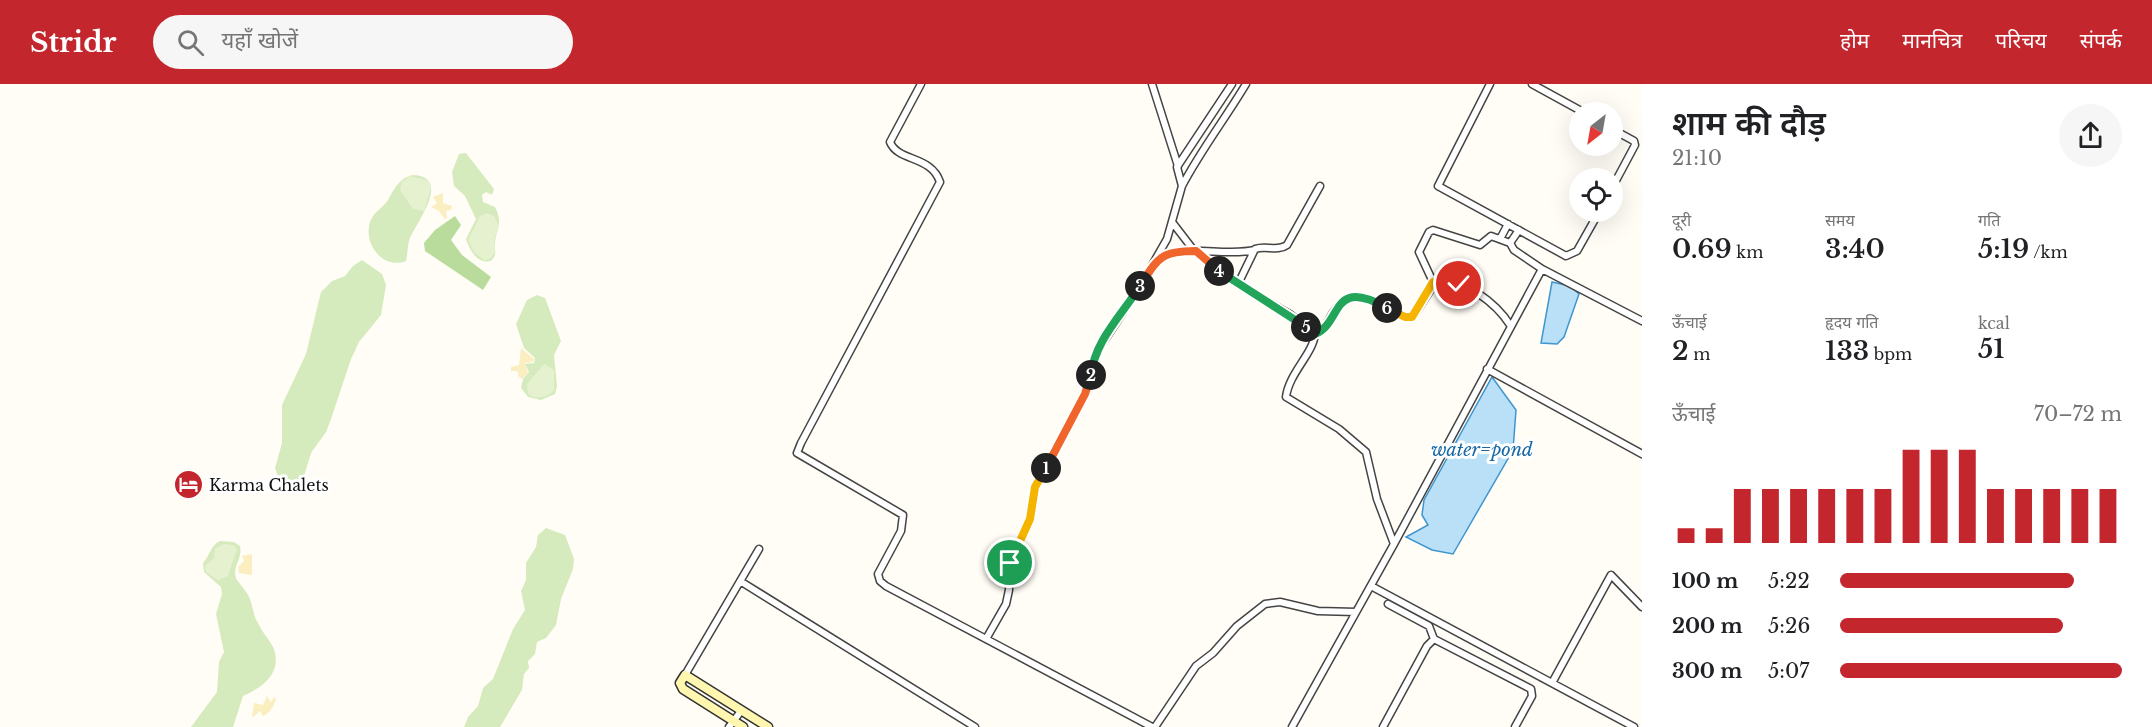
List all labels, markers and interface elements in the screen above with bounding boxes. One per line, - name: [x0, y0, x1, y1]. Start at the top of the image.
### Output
- search box: [153, 15, 573, 69]
- text: Stridr: [30, 25, 117, 60]
- icon: search: [174, 26, 207, 59]
- text: यहाँ खोजें: [222, 27, 298, 54]
- text: होम: [1840, 28, 1869, 54]
- text: मानचित्र: [1902, 28, 1962, 54]
- text: परिचय: [1995, 28, 2047, 54]
- text: संपर्क: [2080, 28, 2122, 54]
- north arrow: [1569, 102, 1623, 156]
- map controls: [1569, 102, 1623, 222]
- text: शाम की दौड़: [1672, 103, 1826, 144]
- button: share: [2059, 104, 2122, 167]
- text: 21:10: [1672, 146, 1722, 170]
- button: locate: [1569, 168, 1623, 222]
- text: दूरी: [1672, 210, 1691, 230]
- text: समय: [1825, 210, 1855, 230]
- text: गति: [1978, 210, 2000, 230]
- text: 0.69: [1672, 233, 1732, 265]
- text: 3:40: [1825, 233, 1885, 265]
- text: 5:19: [1978, 233, 2029, 265]
- text: km: [1732, 242, 1763, 262]
- text: /km: [2029, 242, 2068, 262]
- pin: 4: [1204, 256, 1234, 286]
- pin: [1433, 258, 1484, 309]
- text: 4: [1214, 261, 1224, 281]
- icon: check: [1442, 267, 1475, 300]
- pin: 3: [1125, 271, 1155, 301]
- text: 3: [1135, 276, 1145, 296]
- pin: 6: [1372, 293, 1402, 323]
- text: 6: [1382, 298, 1392, 318]
- pin: 5: [1291, 312, 1321, 342]
- text: ऊँचाई: [1672, 312, 1707, 332]
- text: हृदय गति: [1825, 312, 1878, 332]
- text: kcal: [1978, 313, 2010, 333]
- text: 5: [1301, 317, 1311, 337]
- text: 51: [1978, 333, 2005, 365]
- text: 2: [1672, 335, 1689, 367]
- text: 133: [1825, 335, 1869, 367]
- text: m: [1689, 344, 1710, 364]
- text: bpm: [1869, 344, 1912, 364]
- pin: 2: [1076, 360, 1106, 390]
- text: 2: [1086, 365, 1096, 385]
- text: ऊँचाई: [1672, 402, 1715, 426]
- text: 70–72 m: [2034, 402, 2122, 426]
- water label: water=pond: [1431, 439, 1533, 461]
- pin: 1: [1031, 453, 1061, 483]
- text: 1: [1043, 458, 1049, 478]
- hotel icon: Karma Chalets: [172, 469, 204, 501]
- place label: Karma Chalets: [209, 475, 329, 495]
- pin: [984, 537, 1035, 588]
- icon: arrive: [993, 546, 1026, 579]
- text: 100 m: [1672, 569, 1738, 593]
- text: 5:22: [1768, 569, 1810, 593]
- text: 200 m: [1672, 614, 1743, 638]
- text: 5:26: [1768, 614, 1810, 638]
- text: 300 m: [1672, 659, 1742, 683]
- text: 5:07: [1768, 659, 1809, 683]

